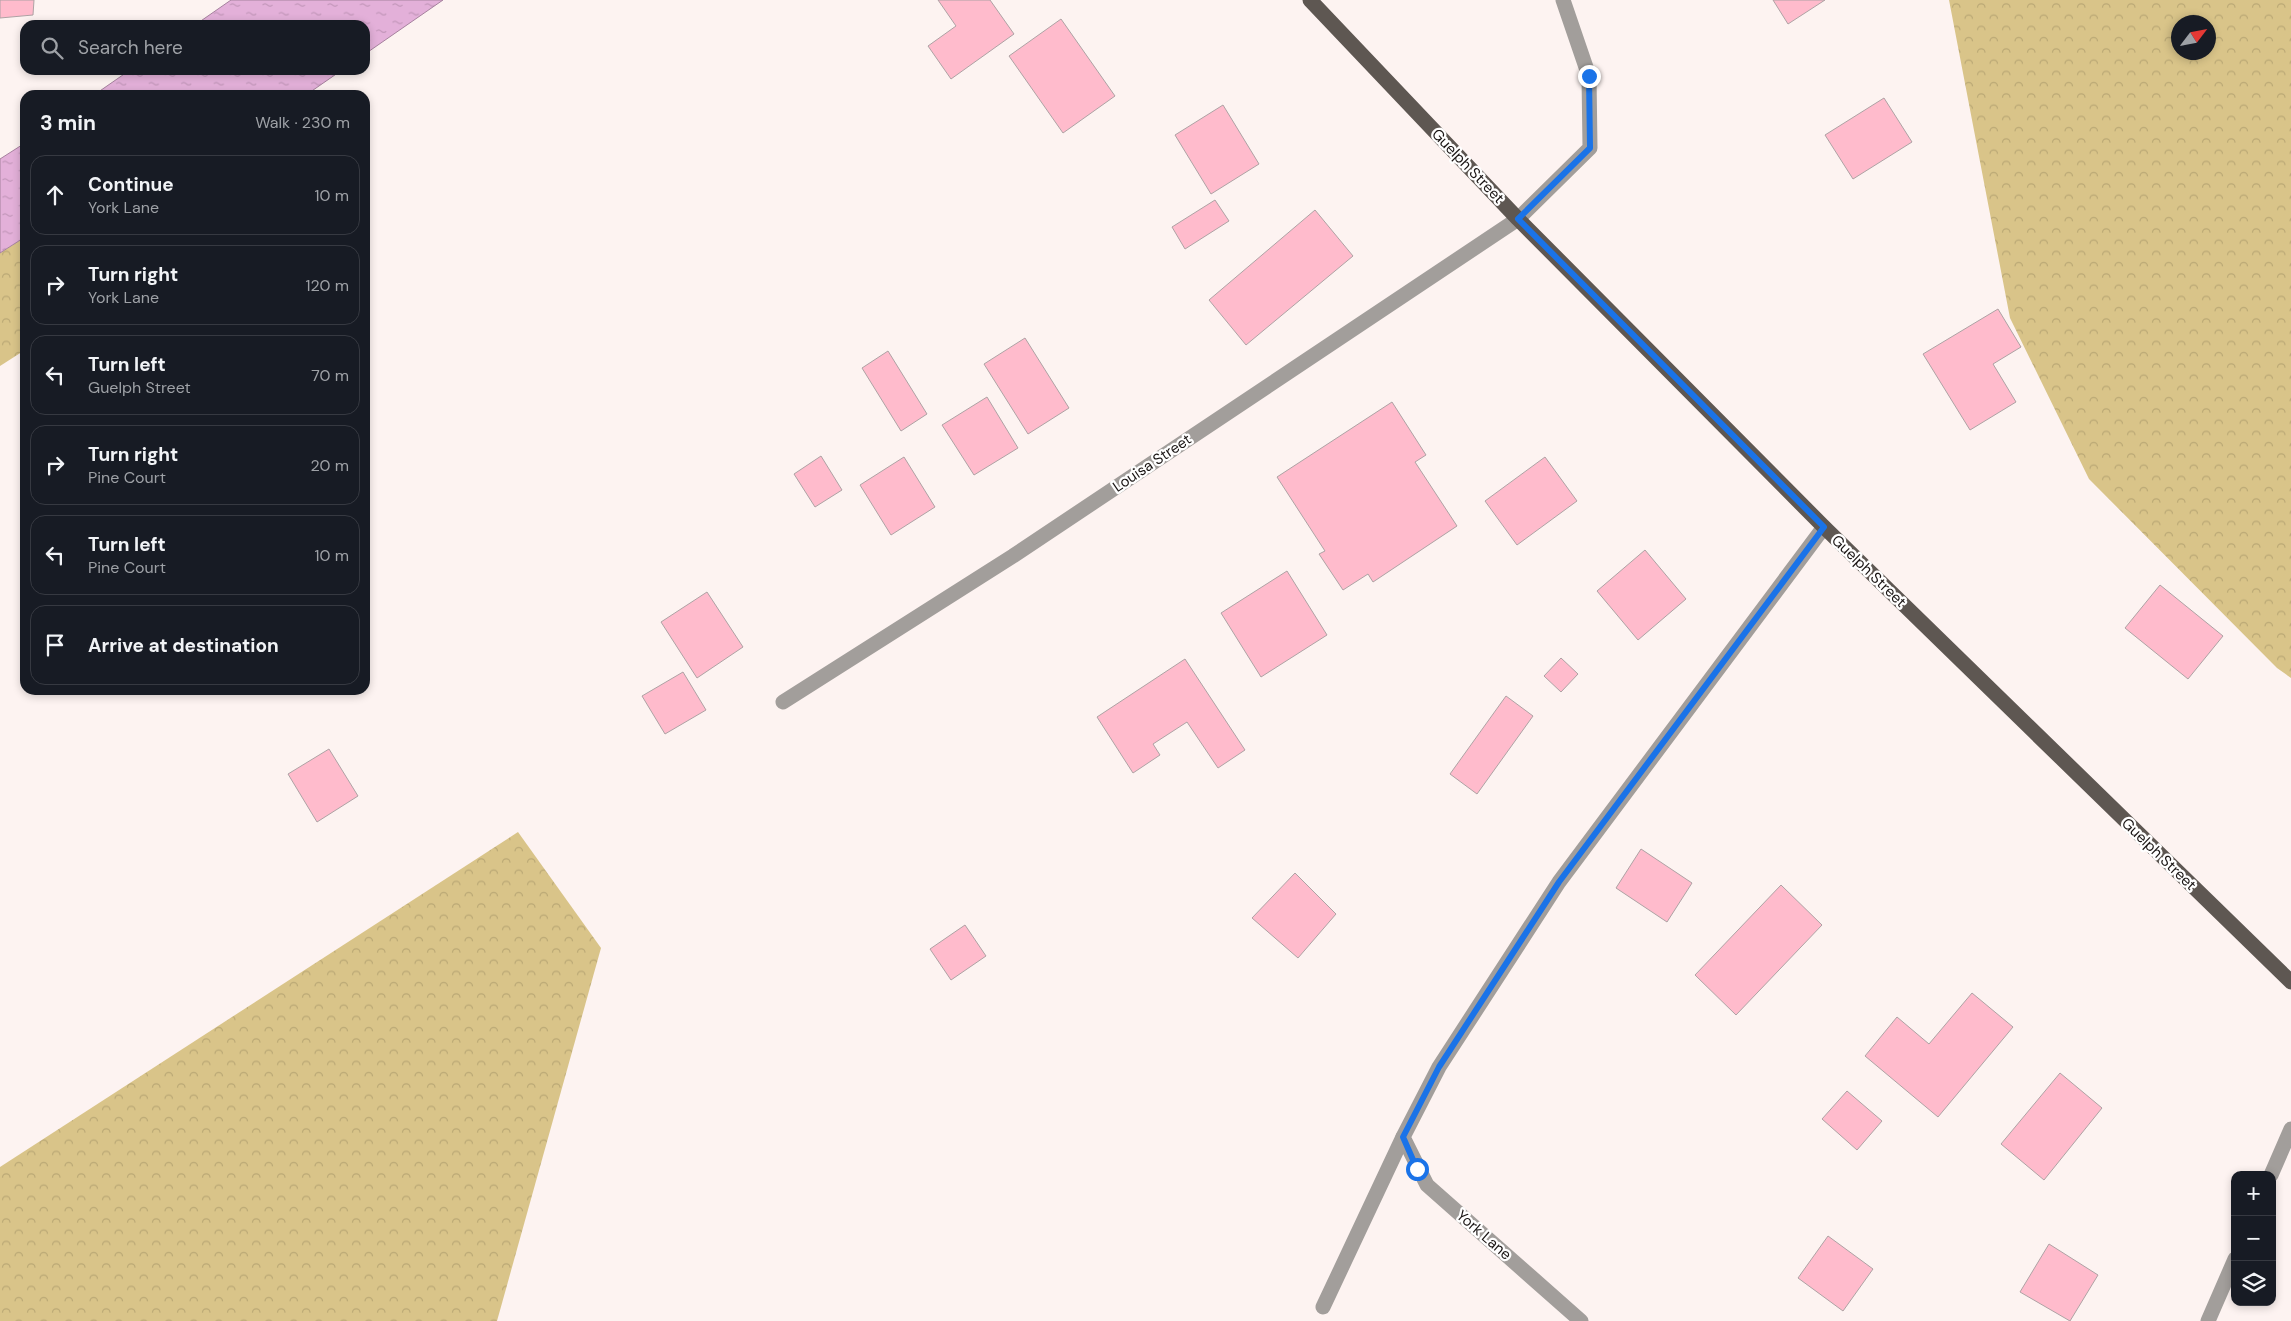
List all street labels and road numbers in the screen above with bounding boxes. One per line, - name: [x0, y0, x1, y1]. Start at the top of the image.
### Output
- street label: Guelph Street: [1427, 124, 1509, 208]
- street label: Louisa Street: [1109, 429, 1195, 497]
- street label: Guelph Street: [1827, 530, 1911, 612]
- street label: Guelph Street: [2117, 813, 2201, 895]
- street label: York Lane: [1452, 1206, 1516, 1264]

